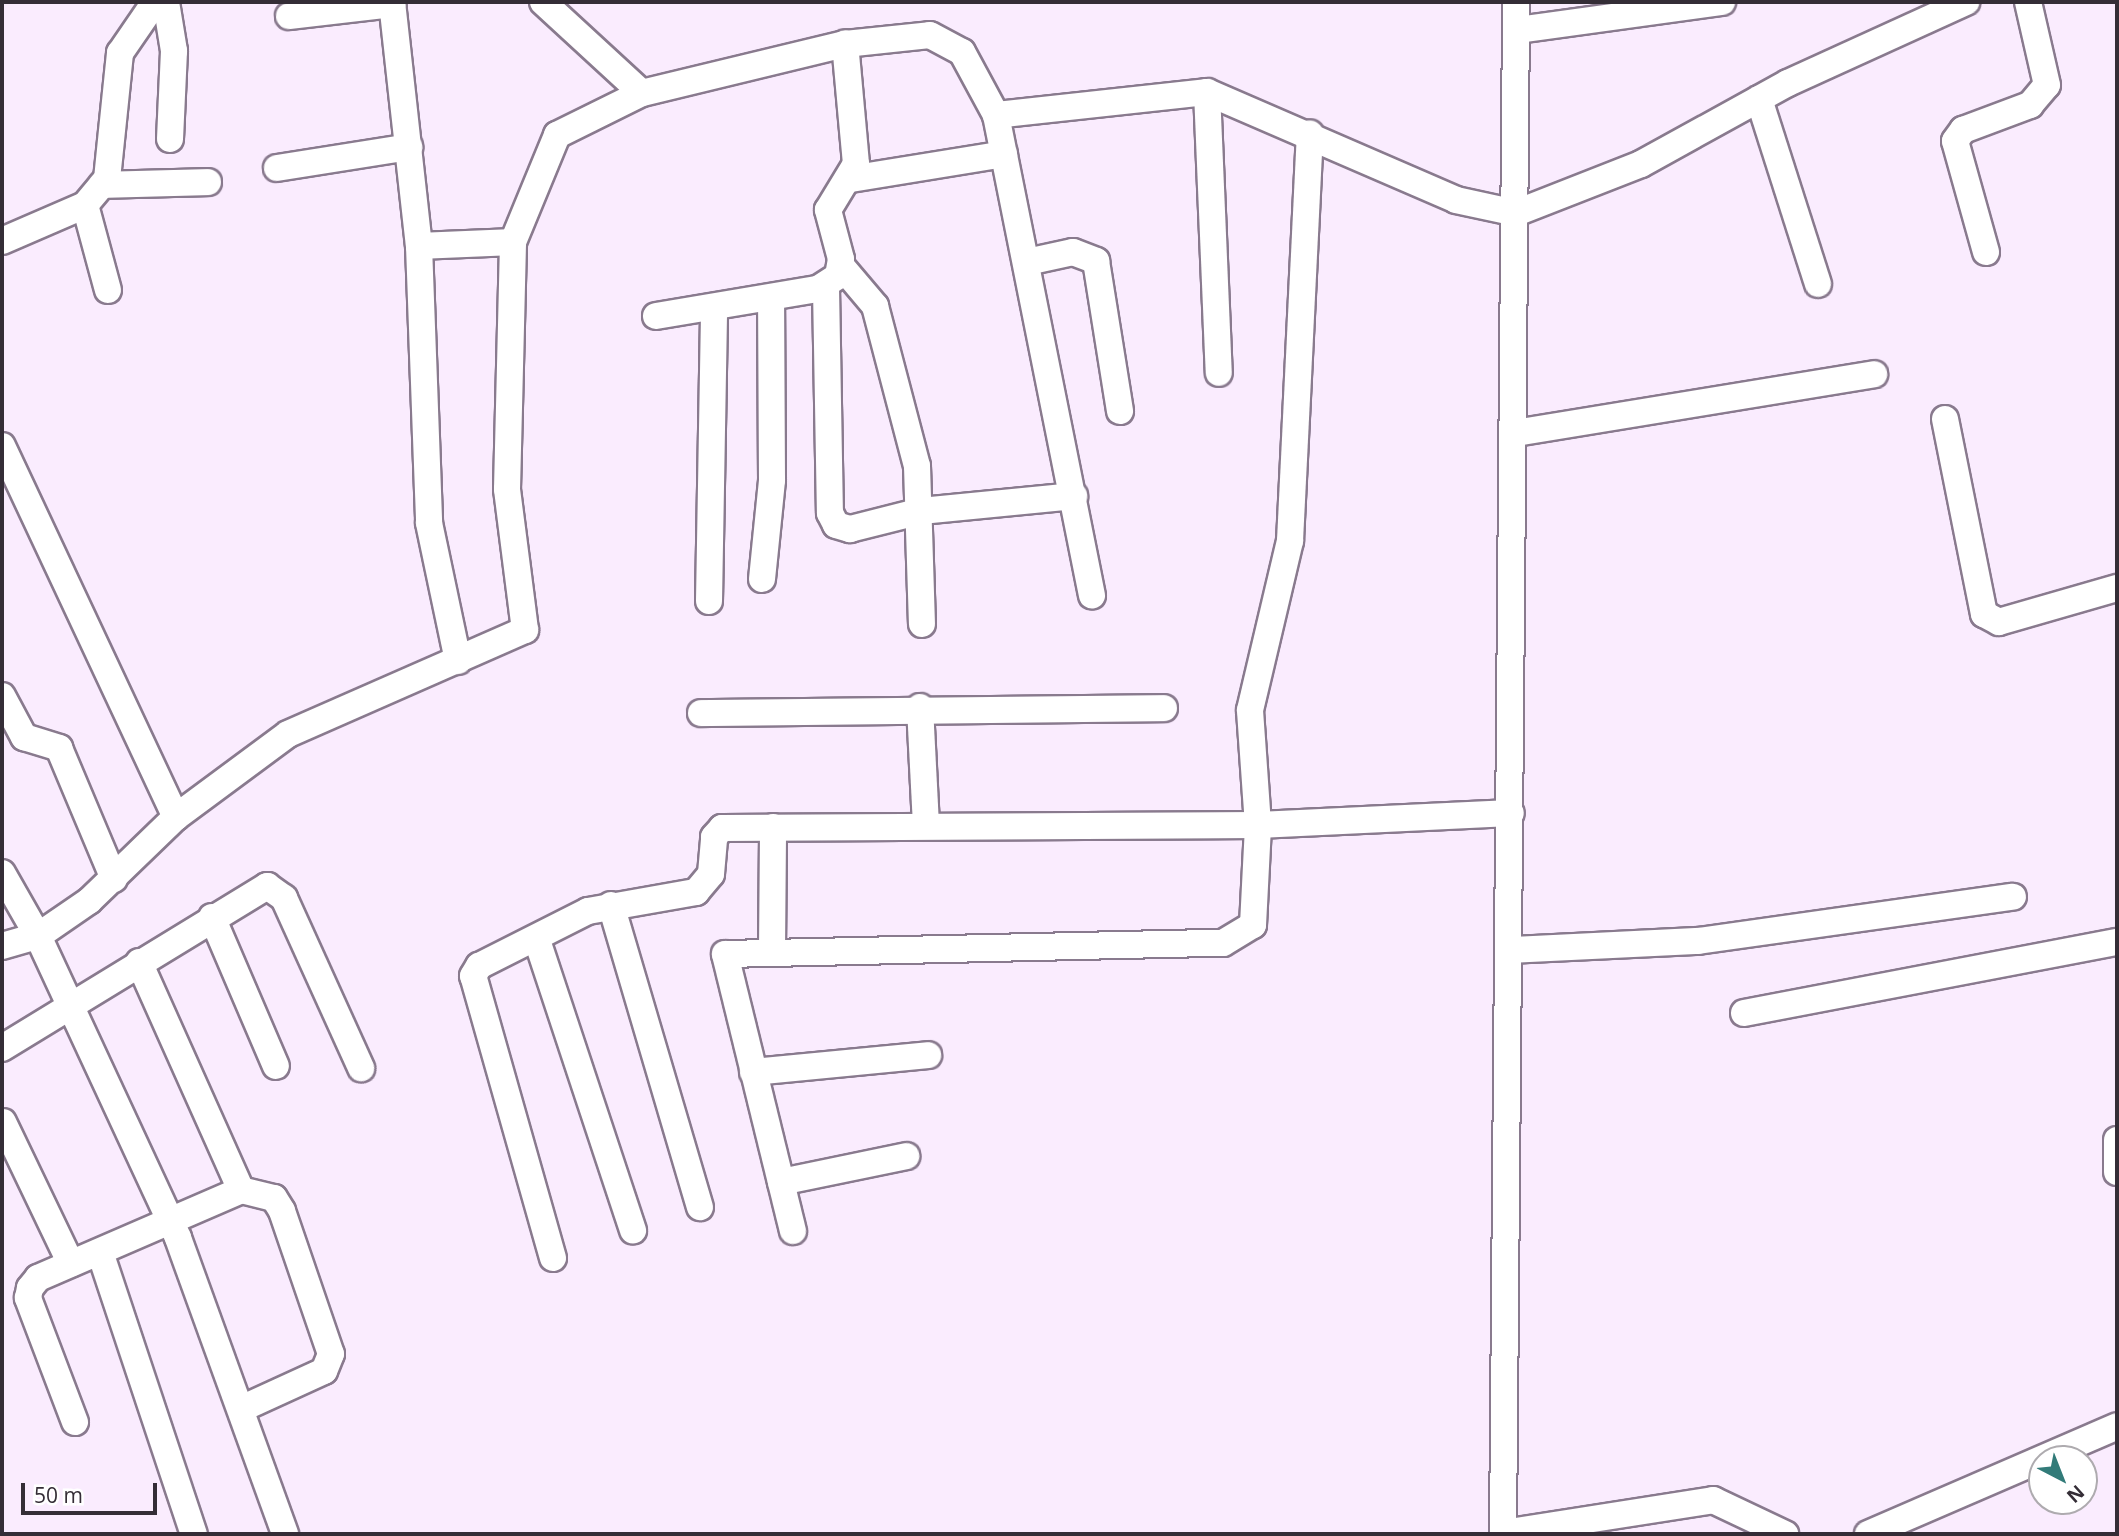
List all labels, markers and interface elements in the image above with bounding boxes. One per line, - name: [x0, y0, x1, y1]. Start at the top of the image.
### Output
- north arrow: [2028, 1445, 2098, 1515]
- scale bar: [24, 1470, 161, 1514]
- text: N: [2061, 1479, 2090, 1509]
- text: 50 m: [34, 1481, 83, 1509]

